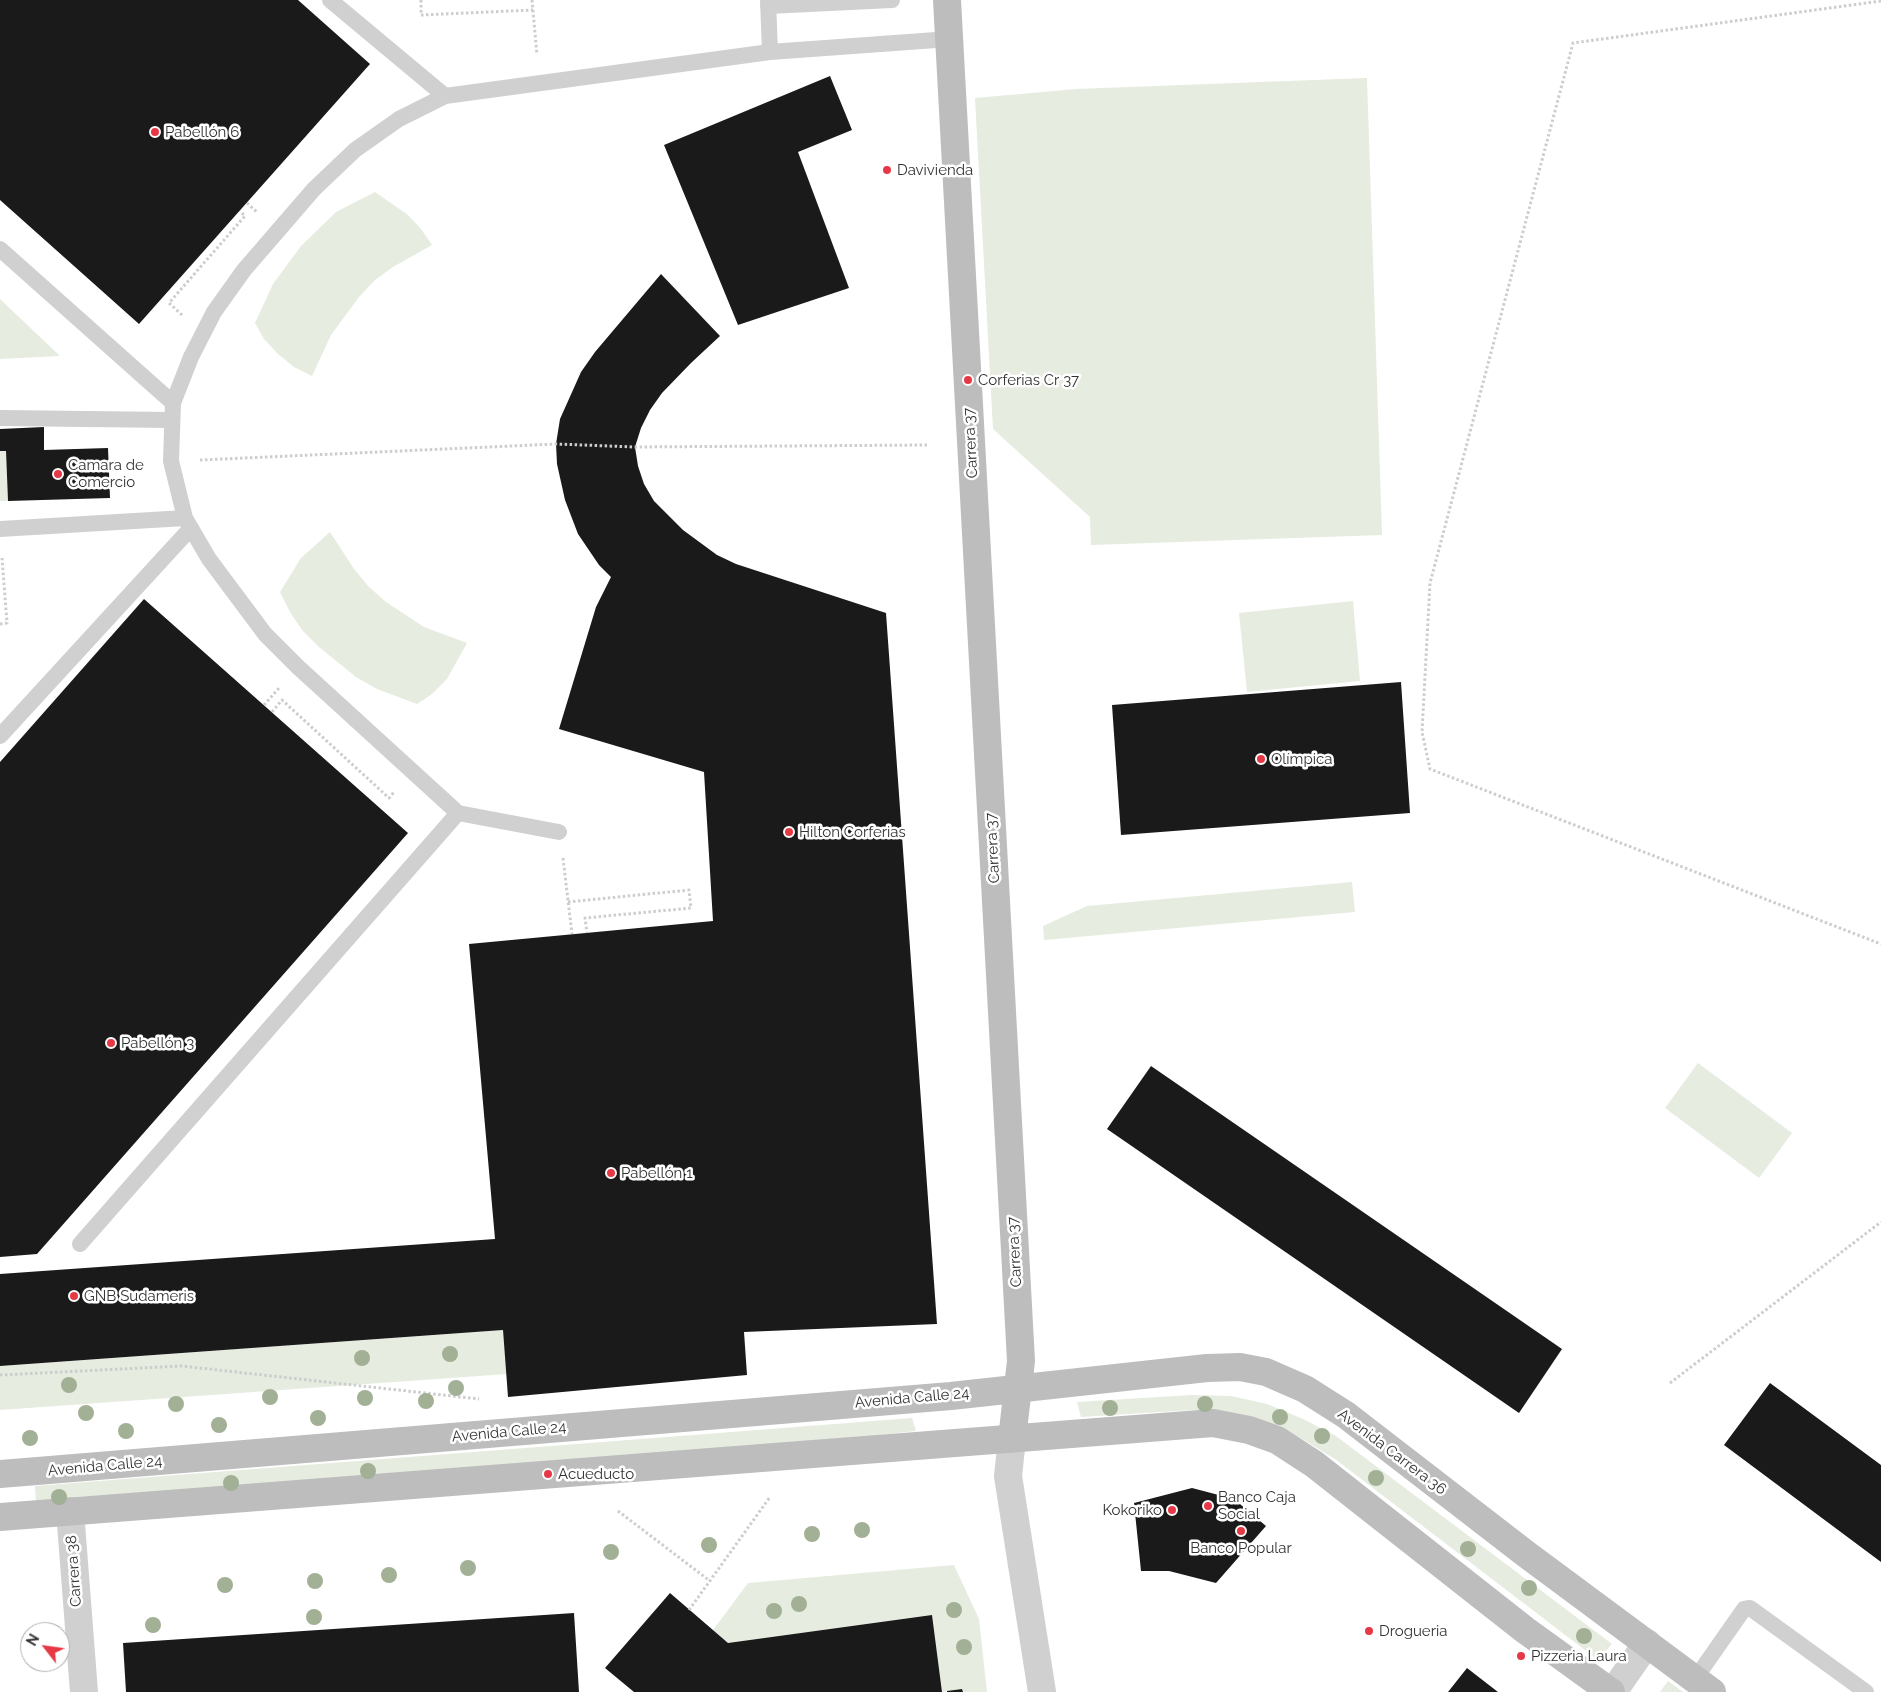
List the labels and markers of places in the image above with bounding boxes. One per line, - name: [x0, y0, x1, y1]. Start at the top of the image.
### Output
- place label: Pabellón 6: [165, 123, 239, 141]
- marker: Pabellón 6: [149, 126, 161, 138]
- place label: Davivienda: [897, 161, 973, 179]
- marker: Davivienda: [881, 164, 893, 176]
- place label: Corferias Cr 37: [978, 371, 1079, 389]
- marker: Corferias Cr 37: [962, 374, 974, 386]
- place label: Camara de Comercio: [68, 456, 144, 491]
- marker: Camara de Comercio: [52, 468, 64, 480]
- place label: Olímpica: [1271, 750, 1332, 768]
- marker: Olímpica: [1255, 753, 1267, 765]
- place label: Hilton Corferias: [799, 823, 906, 841]
- marker: Hilton Corferias: [783, 826, 795, 838]
- place label: Pabellón 3: [121, 1034, 194, 1052]
- marker: Pabellón 3: [105, 1037, 117, 1049]
- place label: Pabellón 1: [621, 1164, 693, 1182]
- marker: Pabellón 1: [605, 1167, 617, 1179]
- place label: GNB Sudameris: [84, 1287, 194, 1305]
- marker: GNB Sudameris: [68, 1290, 80, 1302]
- place label: Acueducto: [558, 1465, 634, 1483]
- marker: Acueducto: [542, 1468, 554, 1480]
- place label: Banco Caja Social: [1218, 1488, 1296, 1523]
- marker: Banco Caja Social: [1202, 1500, 1214, 1512]
- place label: Kokoriko: [1102, 1501, 1162, 1519]
- marker: Kokoriko: [1166, 1504, 1178, 1516]
- marker: Banco Popular: [1235, 1525, 1247, 1537]
- place label: Banco Popular: [1190, 1539, 1292, 1557]
- place label: Drogueria: [1379, 1622, 1447, 1640]
- marker: Drogueria: [1363, 1625, 1375, 1637]
- place label: Pizzeria Laura: [1531, 1647, 1627, 1665]
- marker: Pizzeria Laura: [1515, 1650, 1527, 1662]

